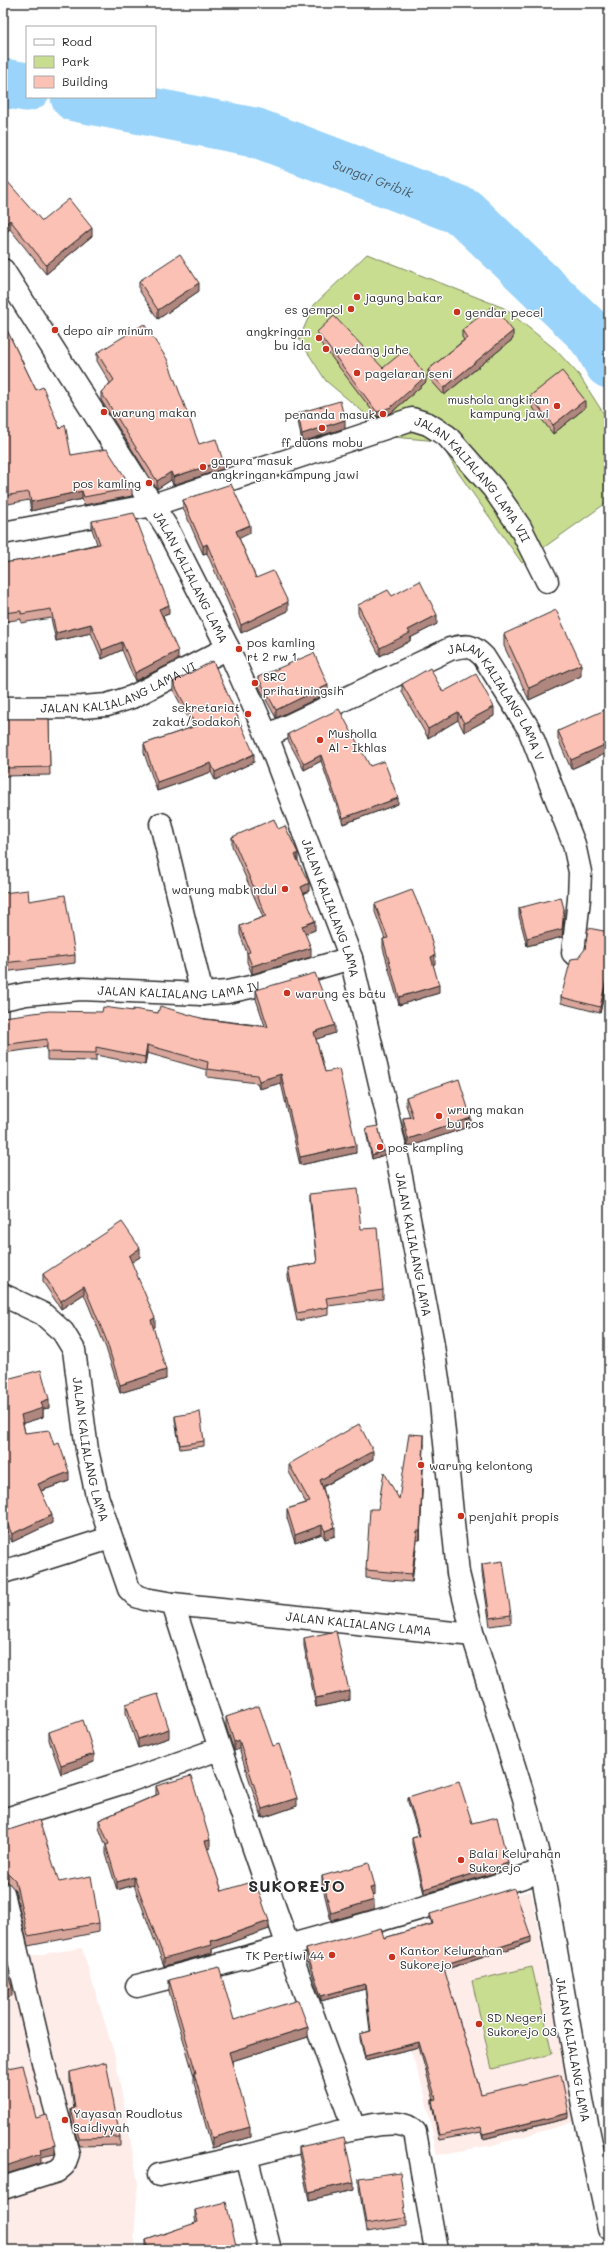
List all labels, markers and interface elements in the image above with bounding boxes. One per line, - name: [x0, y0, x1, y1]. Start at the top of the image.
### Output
- legend: [26, 26, 156, 98]
- text: Road: [62, 33, 92, 49]
- text: Park: [62, 53, 89, 69]
- text: Building: [62, 73, 108, 89]
- water label: Sungai Gribik: [331, 154, 417, 201]
- place label: jagung bakar: [364, 289, 442, 305]
- marker: jagung bakar: [352, 292, 362, 302]
- place label: es gempol: [284, 301, 343, 317]
- marker: es gempol: [346, 304, 356, 314]
- place label: gendar pecel: [465, 304, 543, 320]
- marker: gendar pecel: [452, 307, 462, 317]
- place label: depo air minum: [63, 322, 153, 338]
- place label: angkringan bu ida: [246, 323, 311, 353]
- marker: depo air minum: [50, 325, 60, 335]
- marker: angkringan bu ida: [314, 333, 324, 343]
- place label: wedang jahe: [334, 341, 409, 357]
- marker: wedang jahe: [321, 344, 331, 354]
- place label: pagelaran seni: [365, 365, 452, 381]
- marker: pagelaran seni: [352, 368, 362, 378]
- place label: mushola angkiran kampung jawi: [448, 391, 549, 421]
- marker: mushola angkiran kampung jawi: [552, 401, 562, 411]
- place label: warung makan: [112, 404, 196, 420]
- place label: penanda masuk: [285, 406, 375, 422]
- marker: warung makan: [99, 407, 109, 417]
- marker: penanda masuk: [378, 409, 388, 419]
- street label: JALAN KALIALANG LAMA VII: [413, 412, 534, 545]
- marker: ff duons mobu: [317, 423, 327, 433]
- place label: ff duons mobu: [281, 434, 363, 450]
- place label: gapura masuk angkringan kampung jawi: [211, 452, 359, 482]
- marker: gapura masuk angkringan kampung jawi: [198, 462, 208, 472]
- place label: pos kamling: [73, 475, 141, 491]
- marker: pos kamling: [144, 478, 154, 488]
- street label: JALAN KALIALANG LAMA: [150, 508, 232, 645]
- place label: pos kamling rt 2 rw 1: [247, 634, 315, 664]
- street label: JALAN KALIALANG LAMA V: [446, 638, 549, 763]
- marker: pos kamling rt 2 rw 1: [234, 644, 244, 654]
- street label: JALAN KALIALANG LAMA VI: [40, 658, 198, 716]
- place label: SRC prihatiningsih: [263, 668, 344, 698]
- marker: SRC prihatiningsih: [250, 678, 260, 688]
- place label: sekretariat zakat/sodakoh: [152, 699, 240, 729]
- marker: sekretariat zakat/sodakoh: [243, 709, 253, 719]
- place label: Musholla Al - Ikhlas: [328, 725, 387, 755]
- marker: Musholla Al - Ikhlas: [315, 735, 325, 745]
- street label: JALAN KALIALANG LAMA: [299, 836, 363, 979]
- place label: warung mabk ndul: [171, 881, 277, 897]
- marker: warung mabk ndul: [280, 884, 290, 894]
- street label: JALAN KALIALANG LAMA IV: [97, 977, 262, 1002]
- place label: warung es batu: [295, 985, 386, 1001]
- marker: warung es batu: [282, 988, 292, 998]
- place label: wrung makan bu ros: [447, 1101, 524, 1131]
- marker: wrung makan bu ros: [434, 1111, 444, 1121]
- place label: pos kampling: [388, 1139, 463, 1155]
- marker: pos kampling: [375, 1142, 385, 1152]
- street label: JALAN KALIALANG LAMA: [392, 1171, 435, 1318]
- street label: JALAN KALIALANG LAMA: [70, 1376, 113, 1523]
- place label: warung kelontong: [429, 1457, 532, 1473]
- marker: warung kelontong: [416, 1460, 426, 1470]
- place label: penjahit propis: [469, 1508, 559, 1524]
- marker: penjahit propis: [456, 1511, 466, 1521]
- street label: JALAN KALIALANG LAMA: [285, 1608, 432, 1639]
- place label: Balai Kelurahan Sukorejo: [469, 1845, 561, 1875]
- marker: Balai Kelurahan Sukorejo: [456, 1855, 466, 1865]
- district label: SUKOREJO: [248, 1875, 346, 1896]
- place label: Kantor Kelurahan Sukorejo: [400, 1942, 502, 1972]
- place label: TK Pertiwi 44: [246, 1947, 324, 1963]
- marker: TK Pertiwi 44: [327, 1950, 337, 1960]
- marker: Kantor Kelurahan Sukorejo: [387, 1952, 397, 1962]
- street label: JALAN KALIALANG LAMA: [553, 1976, 594, 2123]
- place label: SD Negeri Sukorejo 03: [487, 2009, 557, 2039]
- marker: SD Negeri Sukorejo 03: [474, 2019, 484, 2029]
- place label: Yayasan Roudlotus Saidiyyah: [73, 2105, 183, 2135]
- marker: Yayasan Roudlotus Saidiyyah: [60, 2115, 70, 2125]

